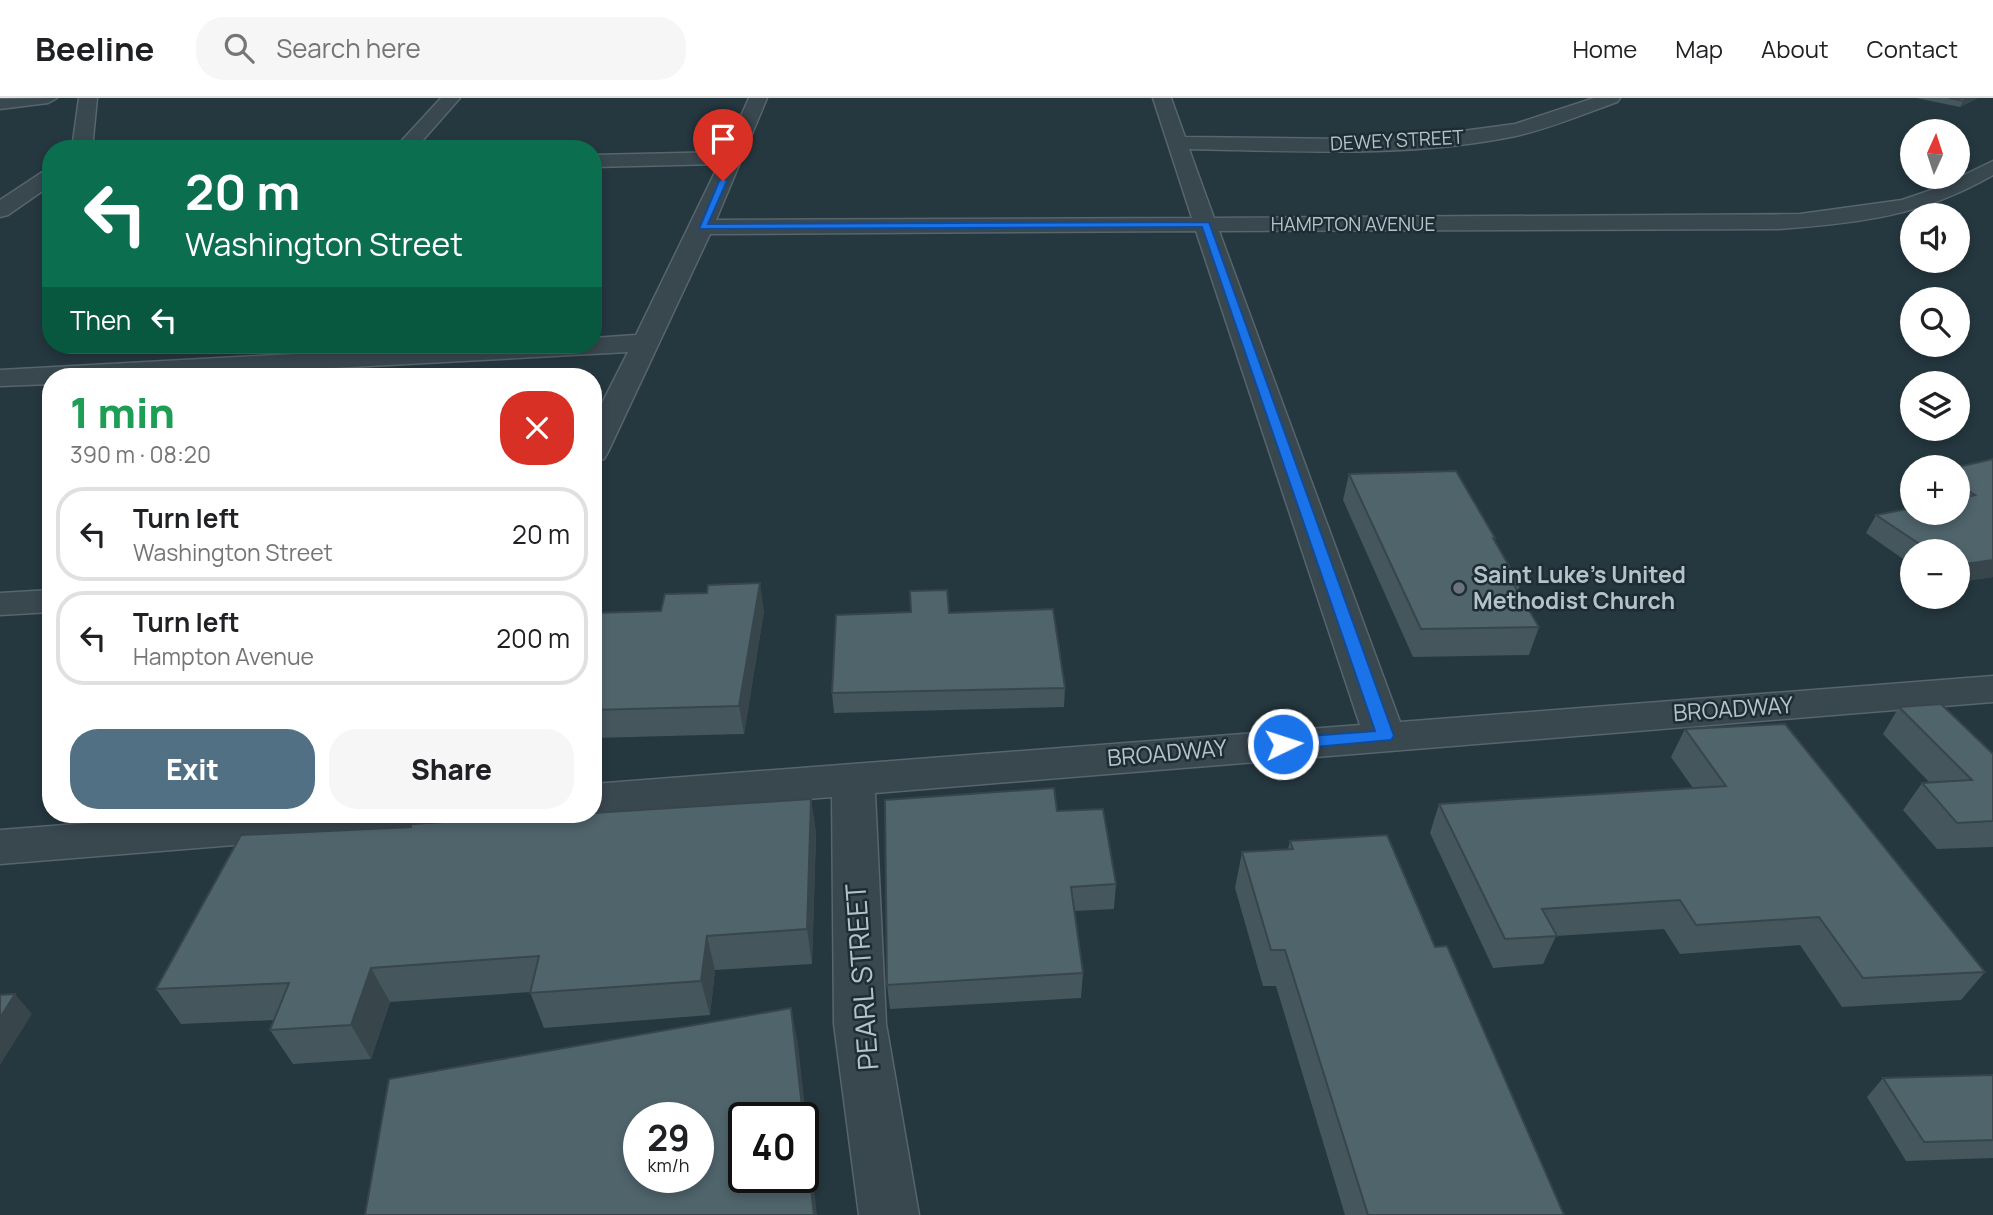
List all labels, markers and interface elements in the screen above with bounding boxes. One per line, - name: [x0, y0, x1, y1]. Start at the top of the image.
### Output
- search box: [196, 17, 686, 80]
- text: Beeline: [35, 26, 154, 71]
- icon: search: [220, 29, 258, 67]
- text: Search here: [276, 30, 421, 66]
- text: Home: [1572, 32, 1637, 65]
- text: Map: [1675, 32, 1723, 65]
- text: About: [1761, 32, 1829, 65]
- text: Contact: [1867, 32, 1958, 65]
- pin: [693, 109, 753, 181]
- north arrow: [1900, 119, 1970, 189]
- map controls: [1900, 119, 1970, 609]
- icon: arrive: [704, 120, 742, 158]
- street label: DEWEY STREET: [1329, 123, 1465, 156]
- text: 20 m: [185, 158, 300, 225]
- icon: left: [70, 168, 161, 259]
- button: sound: [1900, 203, 1970, 273]
- street label: HAMPTON AVENUE: [1271, 211, 1435, 237]
- text: Washington Street: [185, 222, 463, 266]
- button: search: [1900, 287, 1970, 357]
- icon: left: [145, 301, 183, 339]
- text: Then: [70, 302, 131, 338]
- button: layers: [1900, 371, 1970, 441]
- text: 1 min: [70, 383, 175, 441]
- button: close: [500, 391, 574, 465]
- text: 390 m · 08:20: [70, 438, 211, 470]
- button: +: [1900, 455, 1970, 525]
- text: Turn left: [133, 500, 240, 536]
- icon: left: [74, 515, 112, 553]
- text: 20 m: [512, 516, 570, 552]
- text: Washington Street: [133, 536, 333, 568]
- button: −: [1900, 539, 1970, 609]
- place label: Saint Luke's United Methodist Church: [1473, 558, 1686, 616]
- marker: Saint Luke's United Methodist Church: [1451, 580, 1467, 596]
- text: Turn left: [133, 604, 240, 640]
- icon: left: [74, 619, 112, 657]
- text: 200 m: [496, 620, 570, 656]
- text: Hampton Avenue: [133, 640, 314, 672]
- street label: BROADWAY: [1672, 688, 1794, 728]
- position arrow: [1246, 707, 1320, 781]
- button: Exit: [70, 729, 315, 809]
- button: Share: [329, 729, 574, 809]
- street label: BROADWAY: [1106, 731, 1228, 773]
- street label: PEARL STREET: [836, 882, 886, 1072]
- speed limit sign: 40: [728, 1102, 819, 1193]
- text: 29: [647, 1114, 690, 1162]
- text: km/h: [648, 1153, 689, 1177]

